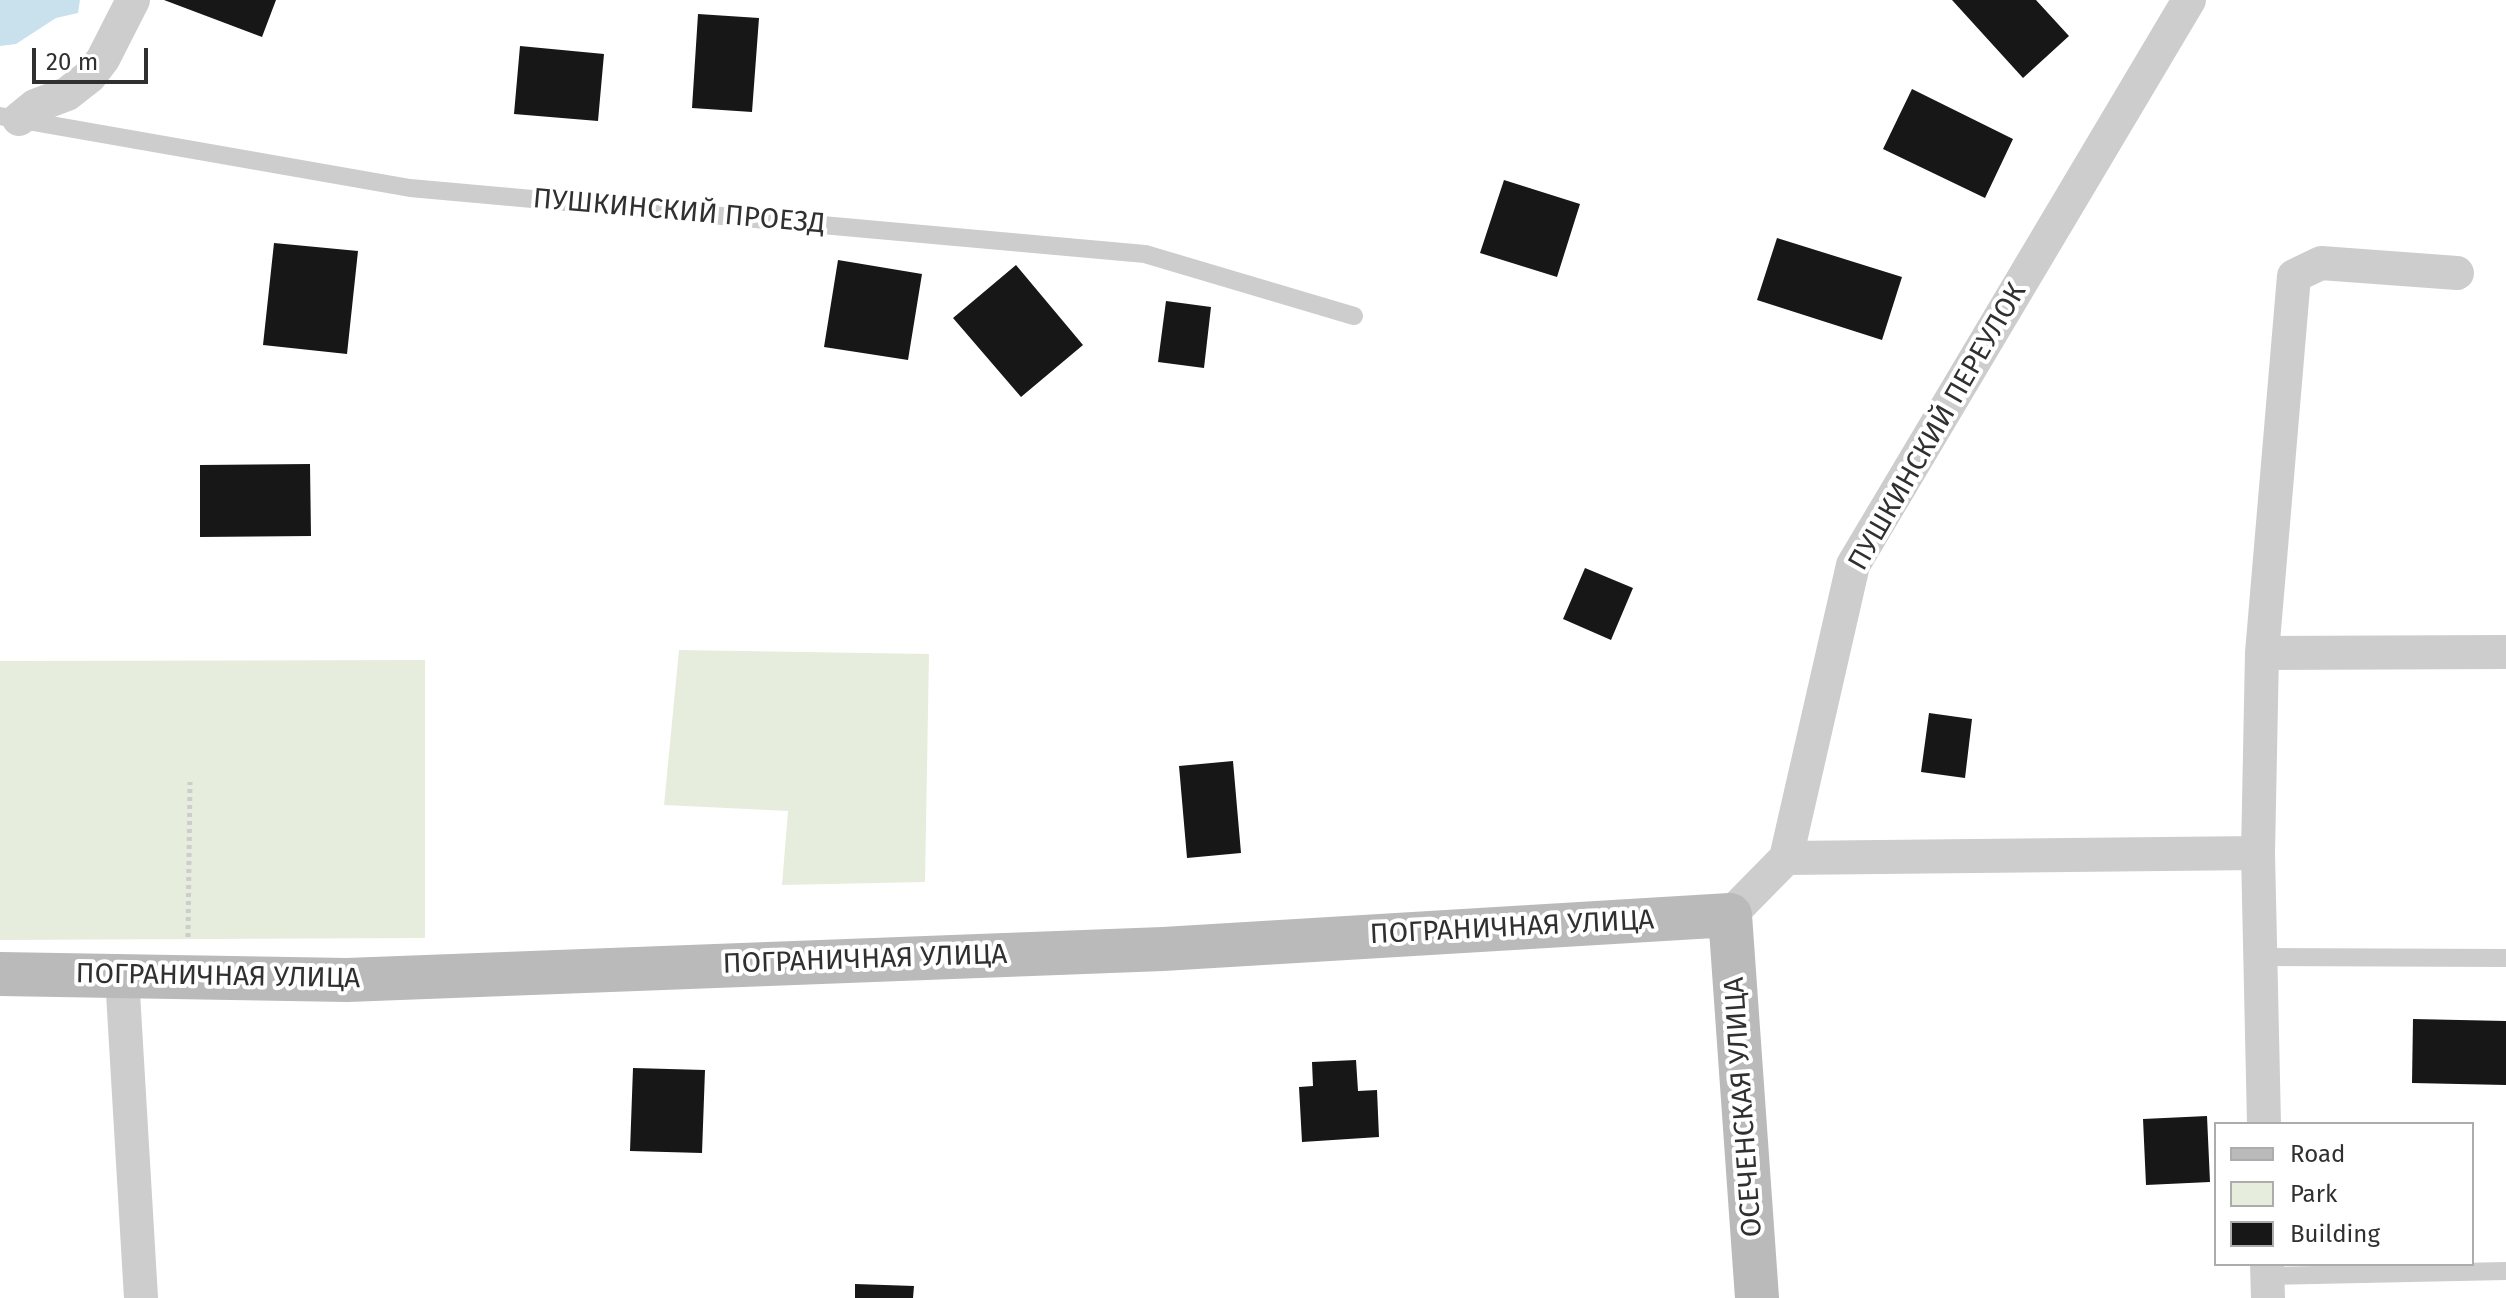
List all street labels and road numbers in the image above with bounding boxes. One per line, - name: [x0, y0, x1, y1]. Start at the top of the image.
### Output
- street label: ПУШКИНСКИЙ ПРОЕЗД: [531, 182, 827, 242]
- street label: ПУШКИНСКИЙ ПЕРЕУЛОК: [1842, 277, 2034, 577]
- street label: ПОГРАНИЧНАЯ УЛИЦА: [1369, 904, 1655, 952]
- street label: ПОГРАНИЧНАЯ УЛИЦА: [722, 938, 1008, 982]
- street label: ПОГРАНИЧНАЯ УЛИЦА: [75, 958, 361, 996]
- street label: ОСЕЧЕНСКАЯ УЛИЦА: [1718, 976, 1770, 1238]

